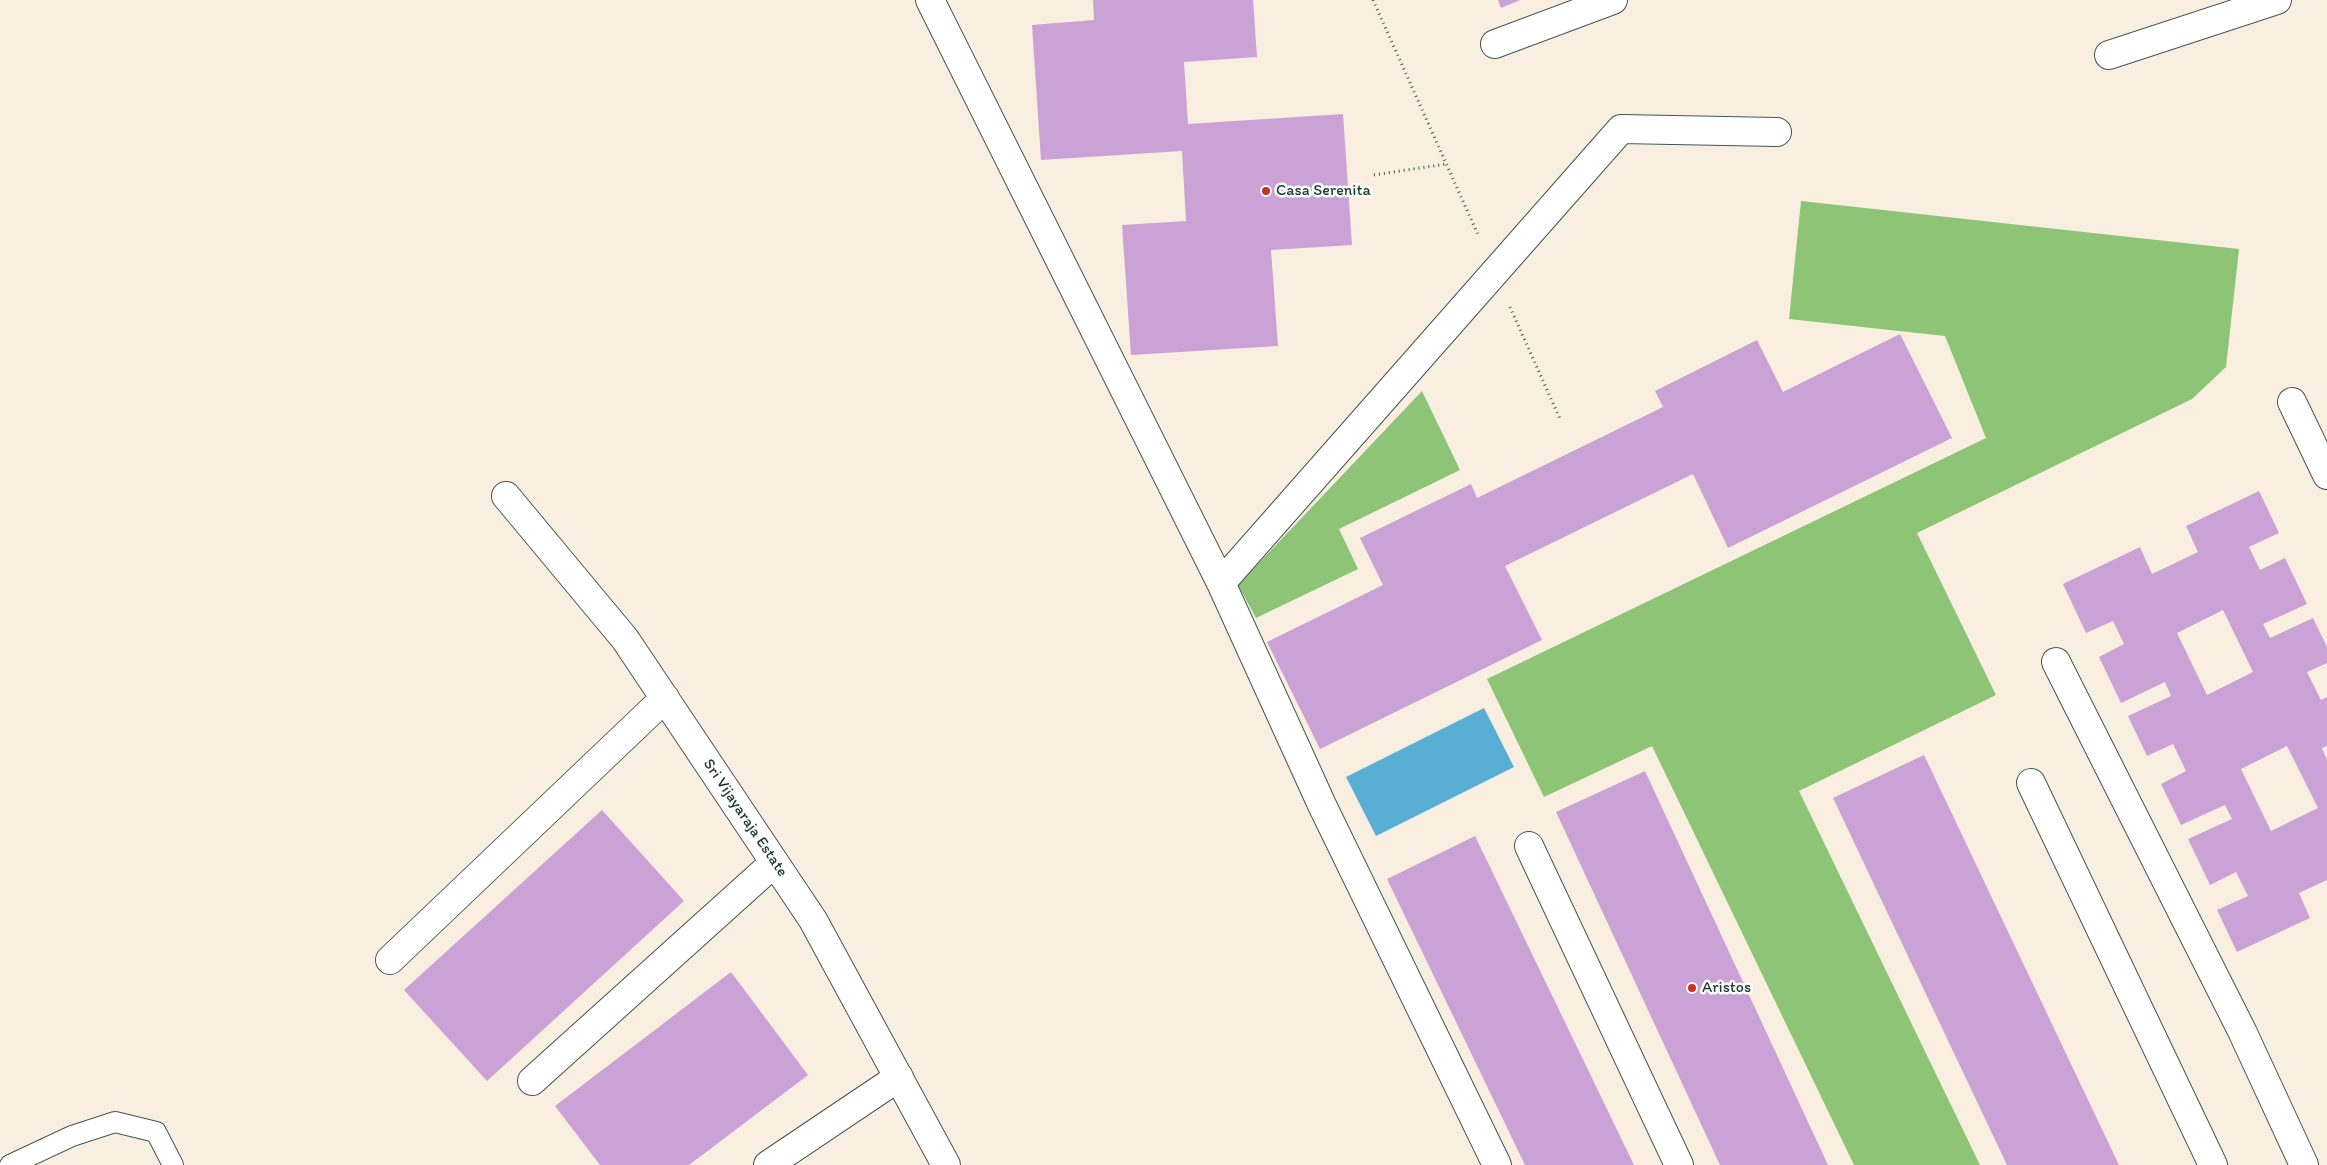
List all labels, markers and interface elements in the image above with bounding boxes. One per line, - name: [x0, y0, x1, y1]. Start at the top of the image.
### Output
- place label: Casa Serenita: [1276, 181, 1371, 201]
- marker: Casa Serenita: [1260, 185, 1272, 197]
- street label: Sri Vijayaraja Estate: [698, 755, 792, 881]
- place label: Aristos: [1702, 978, 1751, 998]
- marker: Aristos: [1686, 982, 1698, 994]

